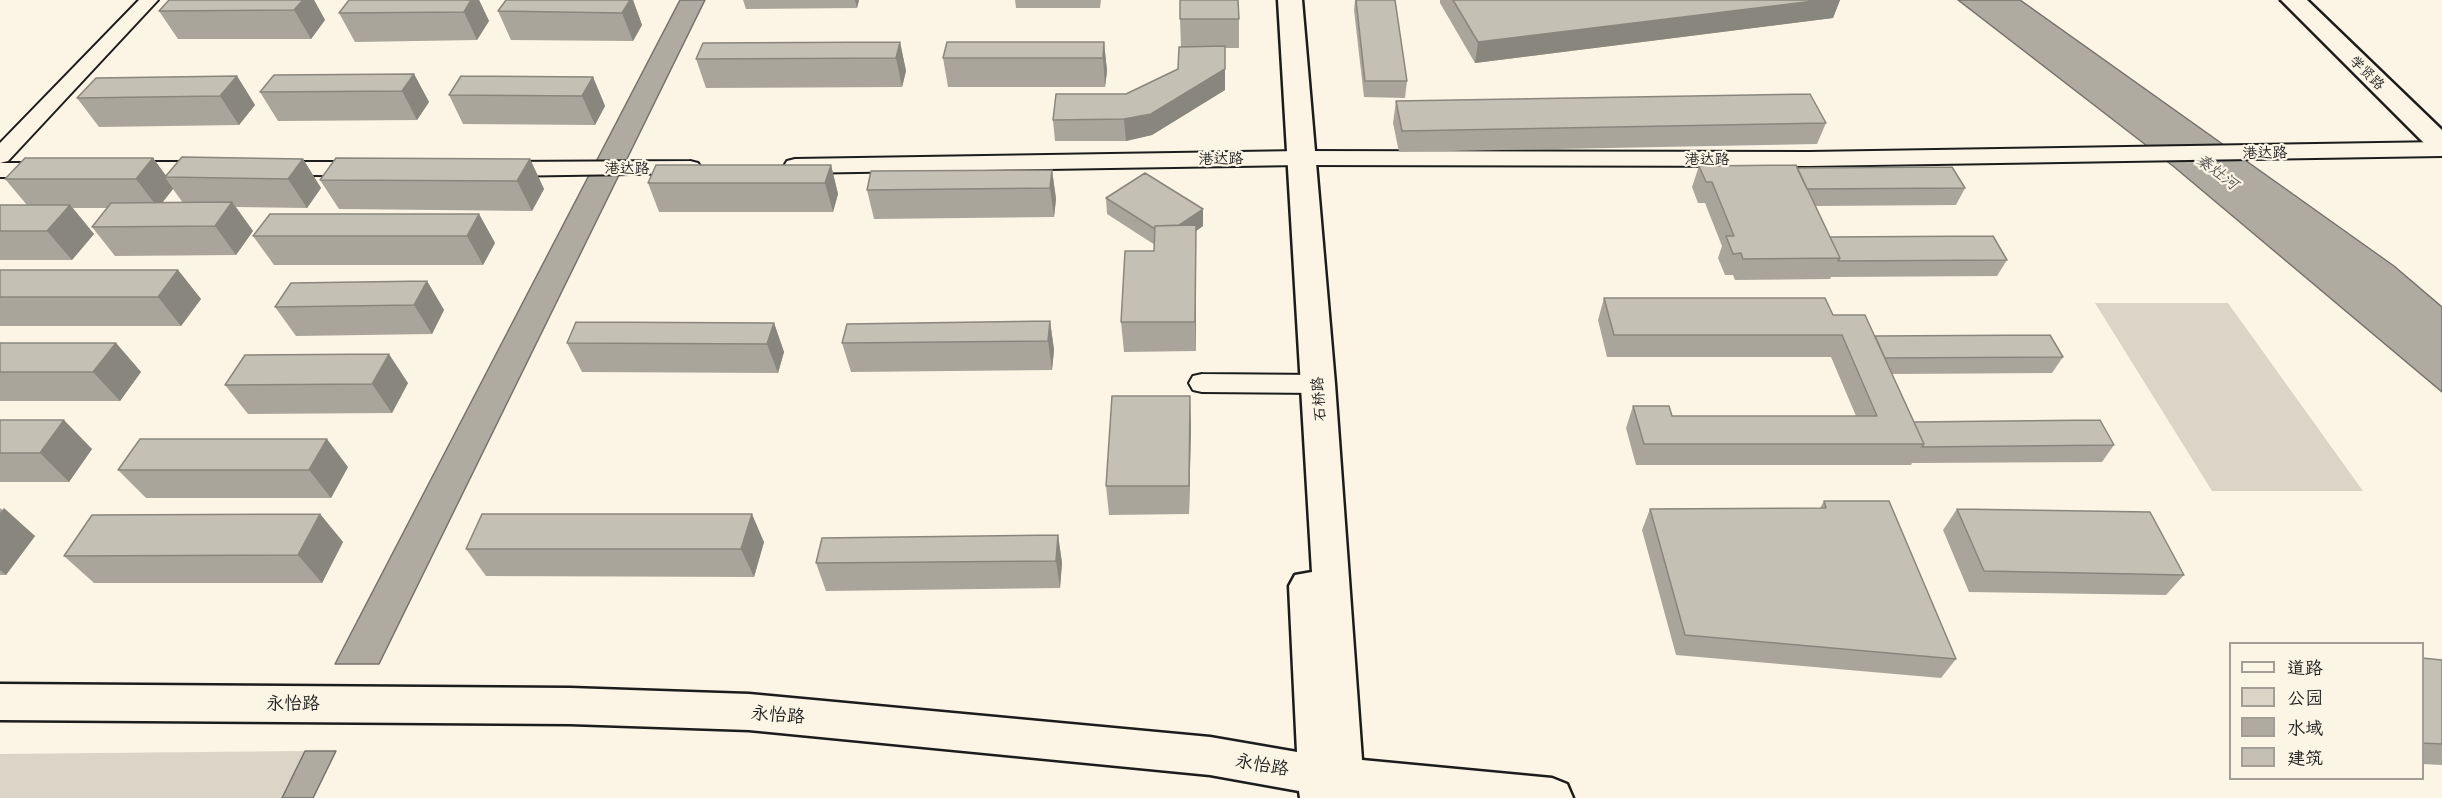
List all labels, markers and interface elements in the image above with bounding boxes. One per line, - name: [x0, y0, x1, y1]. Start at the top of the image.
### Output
- street label: 学贤路: [2346, 52, 2388, 94]
- street label: 港达路: [2242, 144, 2288, 162]
- street label: 港达路: [1198, 150, 1244, 168]
- street label: 港达路: [1685, 150, 1729, 168]
- water label: 秦灶河: [2192, 150, 2242, 194]
- street label: 港达路: [605, 159, 649, 177]
- street label: 石桥路: [1308, 376, 1330, 422]
- legend: [2229, 642, 2424, 780]
- text: 道路: [2287, 655, 2323, 679]
- text: 公园: [2287, 685, 2323, 709]
- street label: 永怡路: [266, 692, 320, 714]
- street label: 永怡路: [750, 702, 806, 728]
- text: 水域: [2287, 715, 2323, 739]
- text: 建筑: [2287, 745, 2323, 769]
- street label: 永怡路: [1234, 750, 1290, 780]

